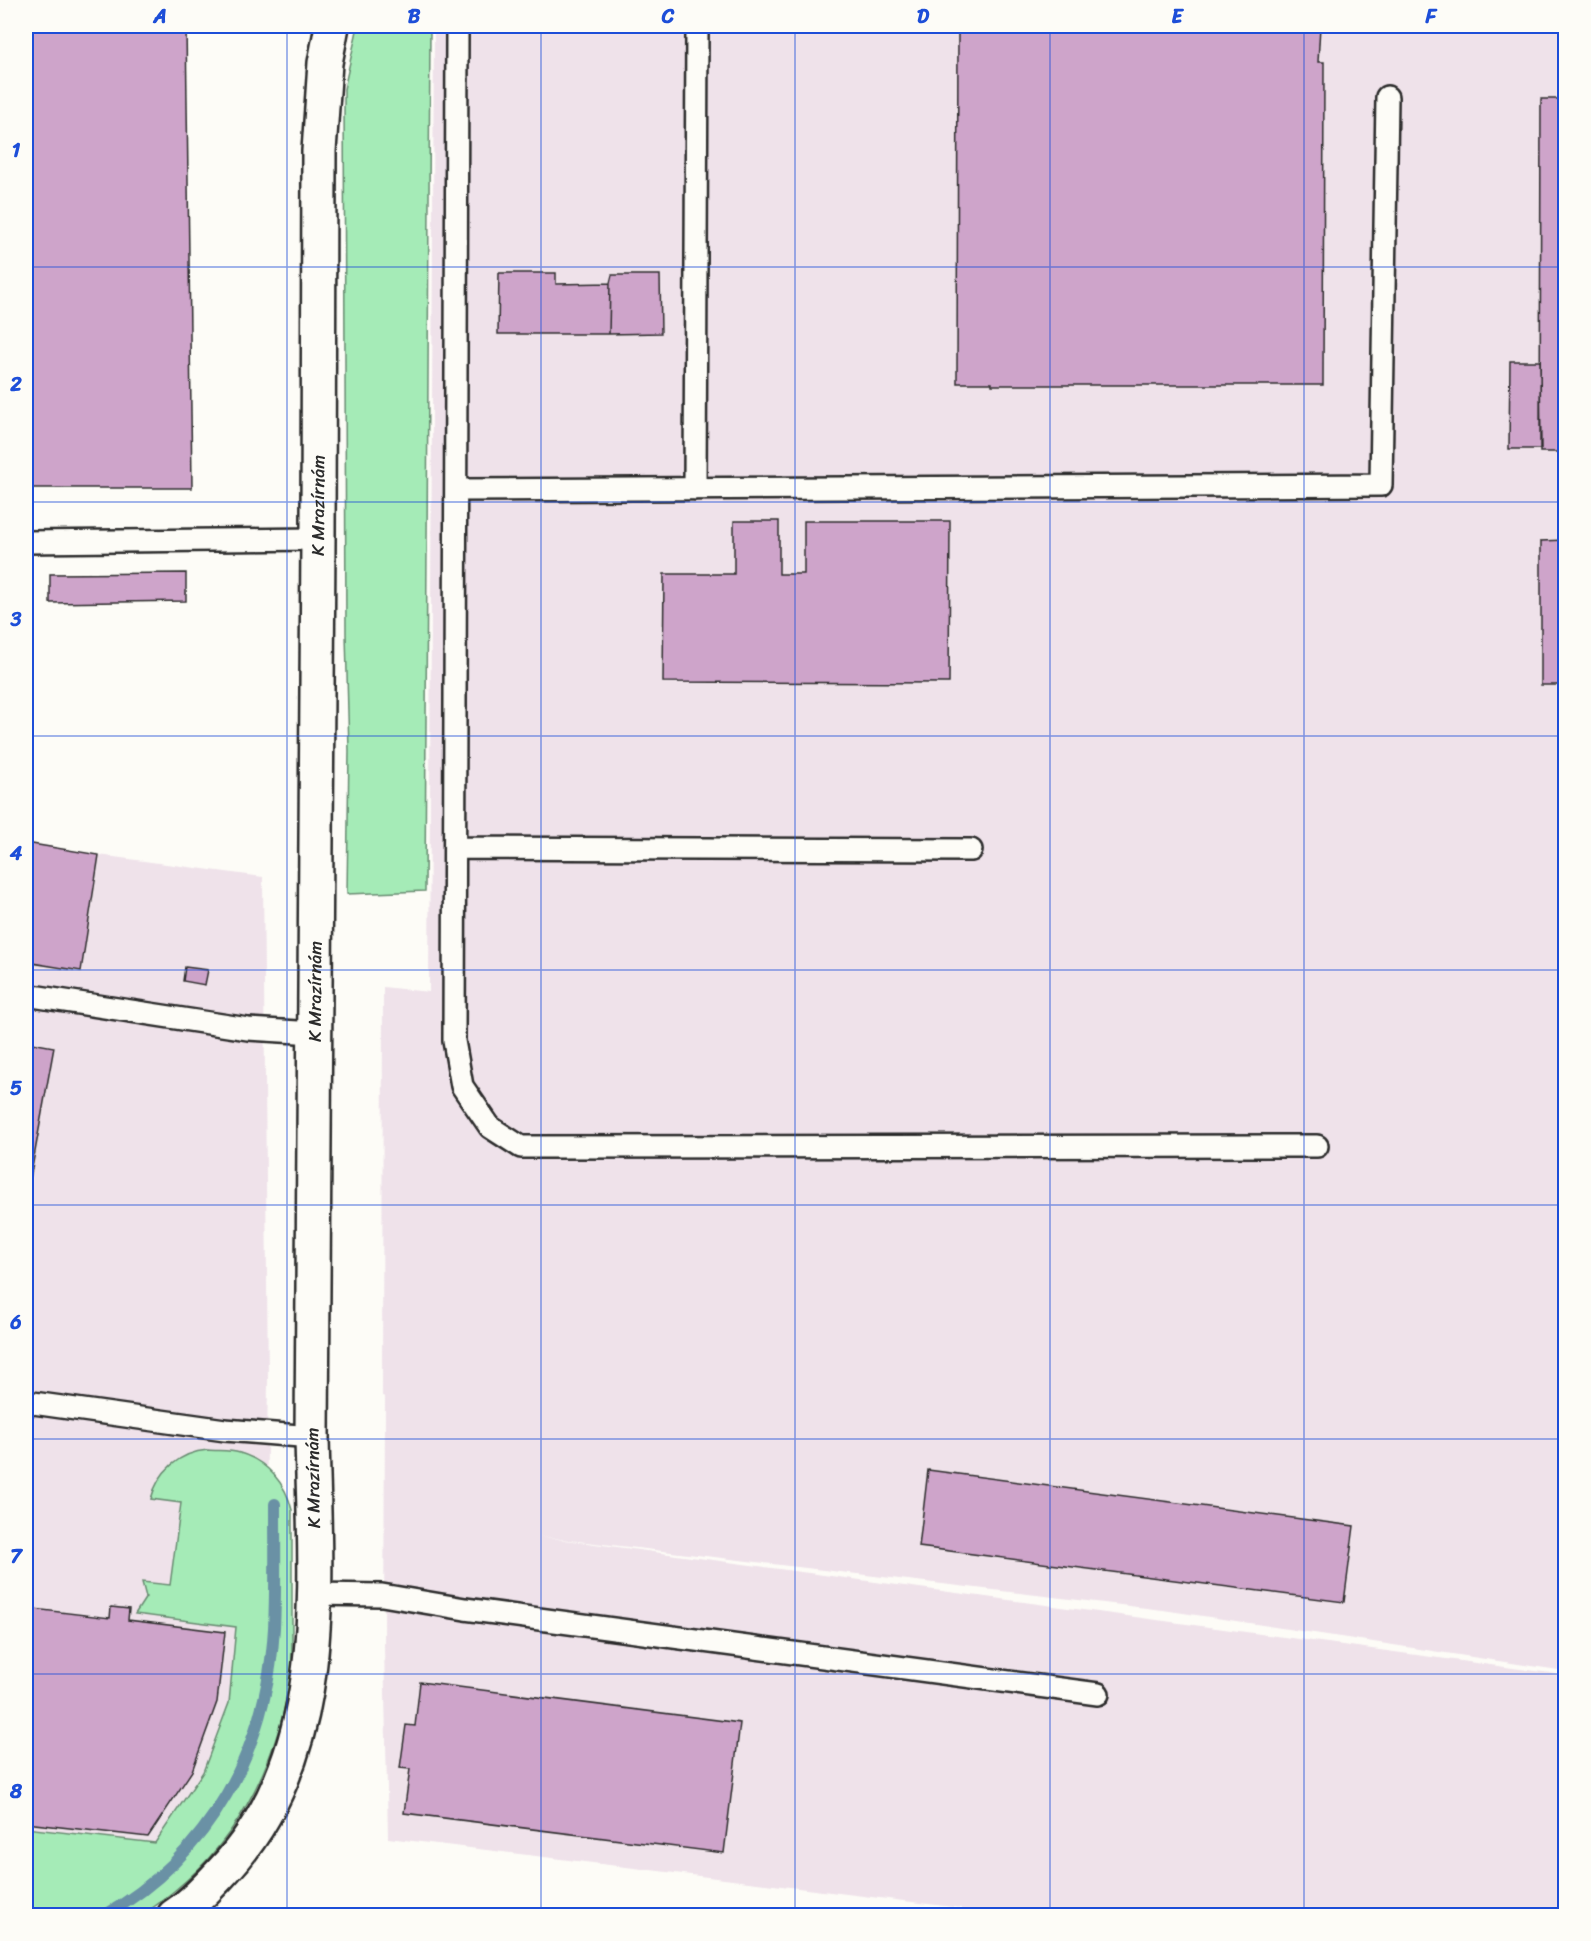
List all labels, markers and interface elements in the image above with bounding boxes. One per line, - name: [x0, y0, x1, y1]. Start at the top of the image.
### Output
- text: A: [152, 0, 167, 34]
- text: B: [408, 0, 421, 34]
- text: C: [661, 0, 675, 34]
- text: D: [917, 0, 930, 34]
- text: E: [1171, 0, 1184, 34]
- text: F: [1425, 0, 1438, 34]
- text: 1: [12, 133, 21, 168]
- text: 2: [9, 367, 22, 402]
- street label: K Mrazírnám: [302, 455, 334, 556]
- text: 3: [10, 602, 22, 637]
- text: 4: [9, 836, 23, 871]
- street label: K Mrazírnám: [299, 941, 331, 1042]
- text: 5: [10, 1071, 22, 1106]
- text: 6: [9, 1305, 22, 1340]
- street label: K Mrazírnám: [296, 1427, 330, 1529]
- text: 7: [10, 1539, 23, 1574]
- text: 8: [9, 1774, 23, 1809]

